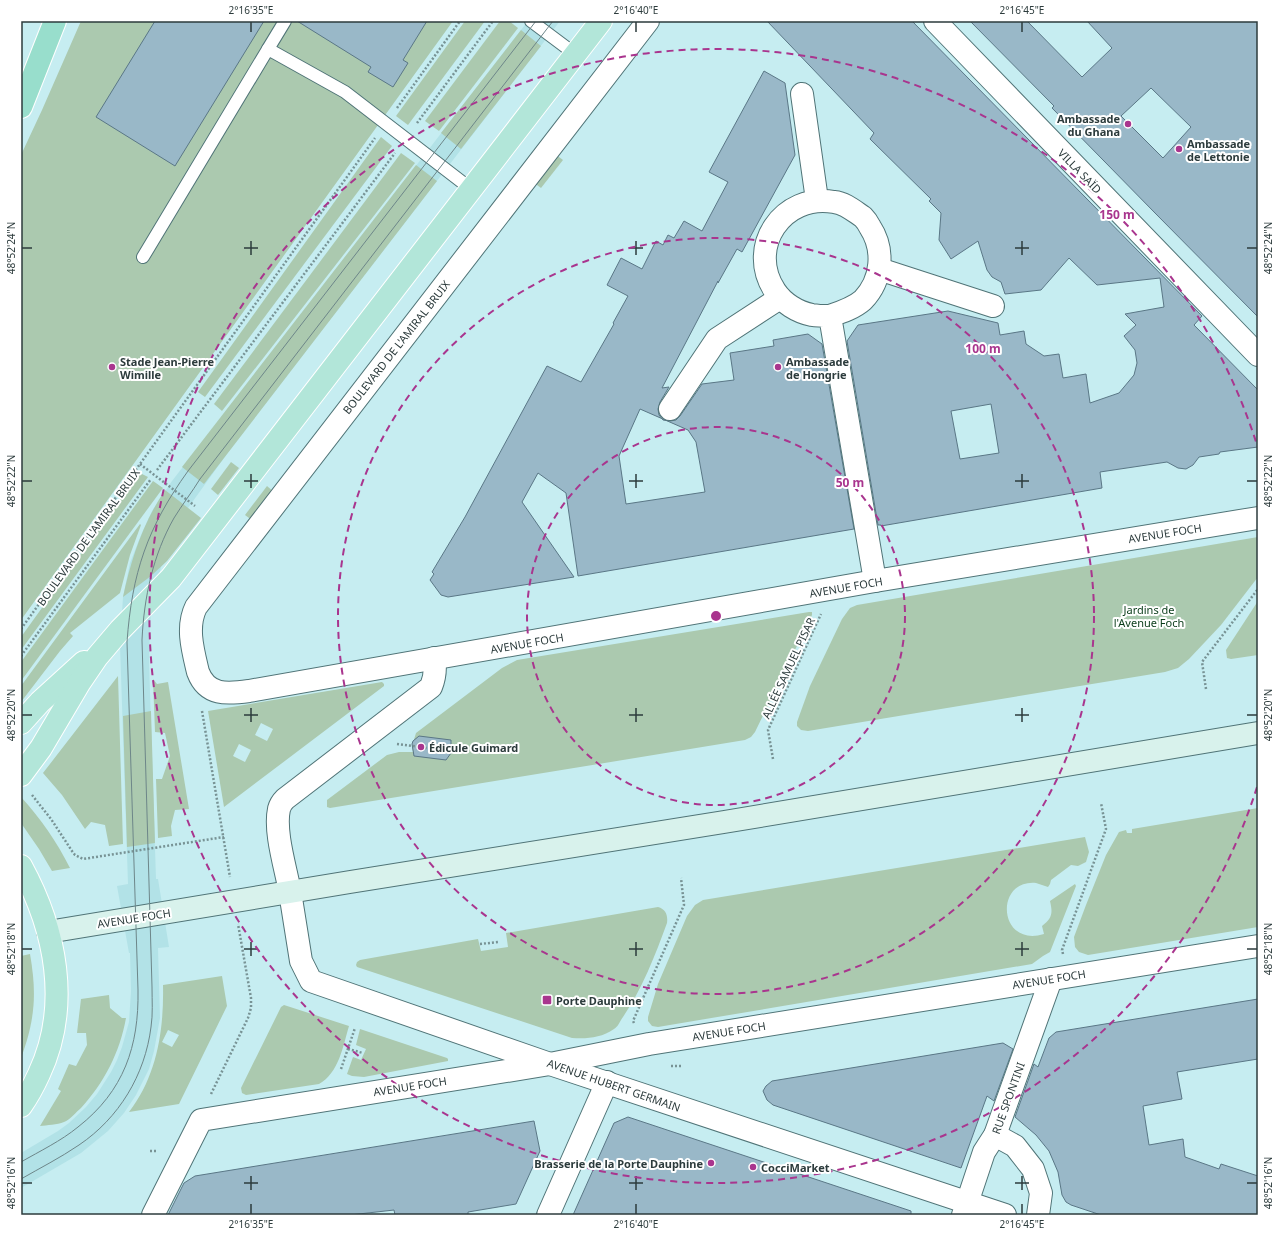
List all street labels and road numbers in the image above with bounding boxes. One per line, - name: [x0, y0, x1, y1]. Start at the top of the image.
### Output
- street label: VILLA SAÏD: [1055, 145, 1105, 197]
- street label: BOULEVARD DE L'AMIRAL BRUIX: [339, 277, 453, 417]
- street label: BOULEVARD DE L'AMIRAL BRUIX: [33, 465, 143, 608]
- street label: AVENUE FOCH: [1127, 520, 1203, 546]
- street label: AVENUE FOCH: [808, 573, 884, 601]
- street label: ALLÉE SAMUEL PISAR: [758, 615, 818, 721]
- street label: AVENUE FOCH: [489, 629, 565, 657]
- street label: AVENUE FOCH: [96, 905, 172, 931]
- street label: AVENUE FOCH: [1011, 966, 1087, 992]
- street label: AVENUE FOCH: [691, 1018, 767, 1044]
- street label: AVENUE HUBERT GERMAIN: [545, 1055, 683, 1115]
- street label: RUE SPONTINI: [988, 1060, 1028, 1136]
- street label: AVENUE FOCH: [372, 1073, 448, 1099]

